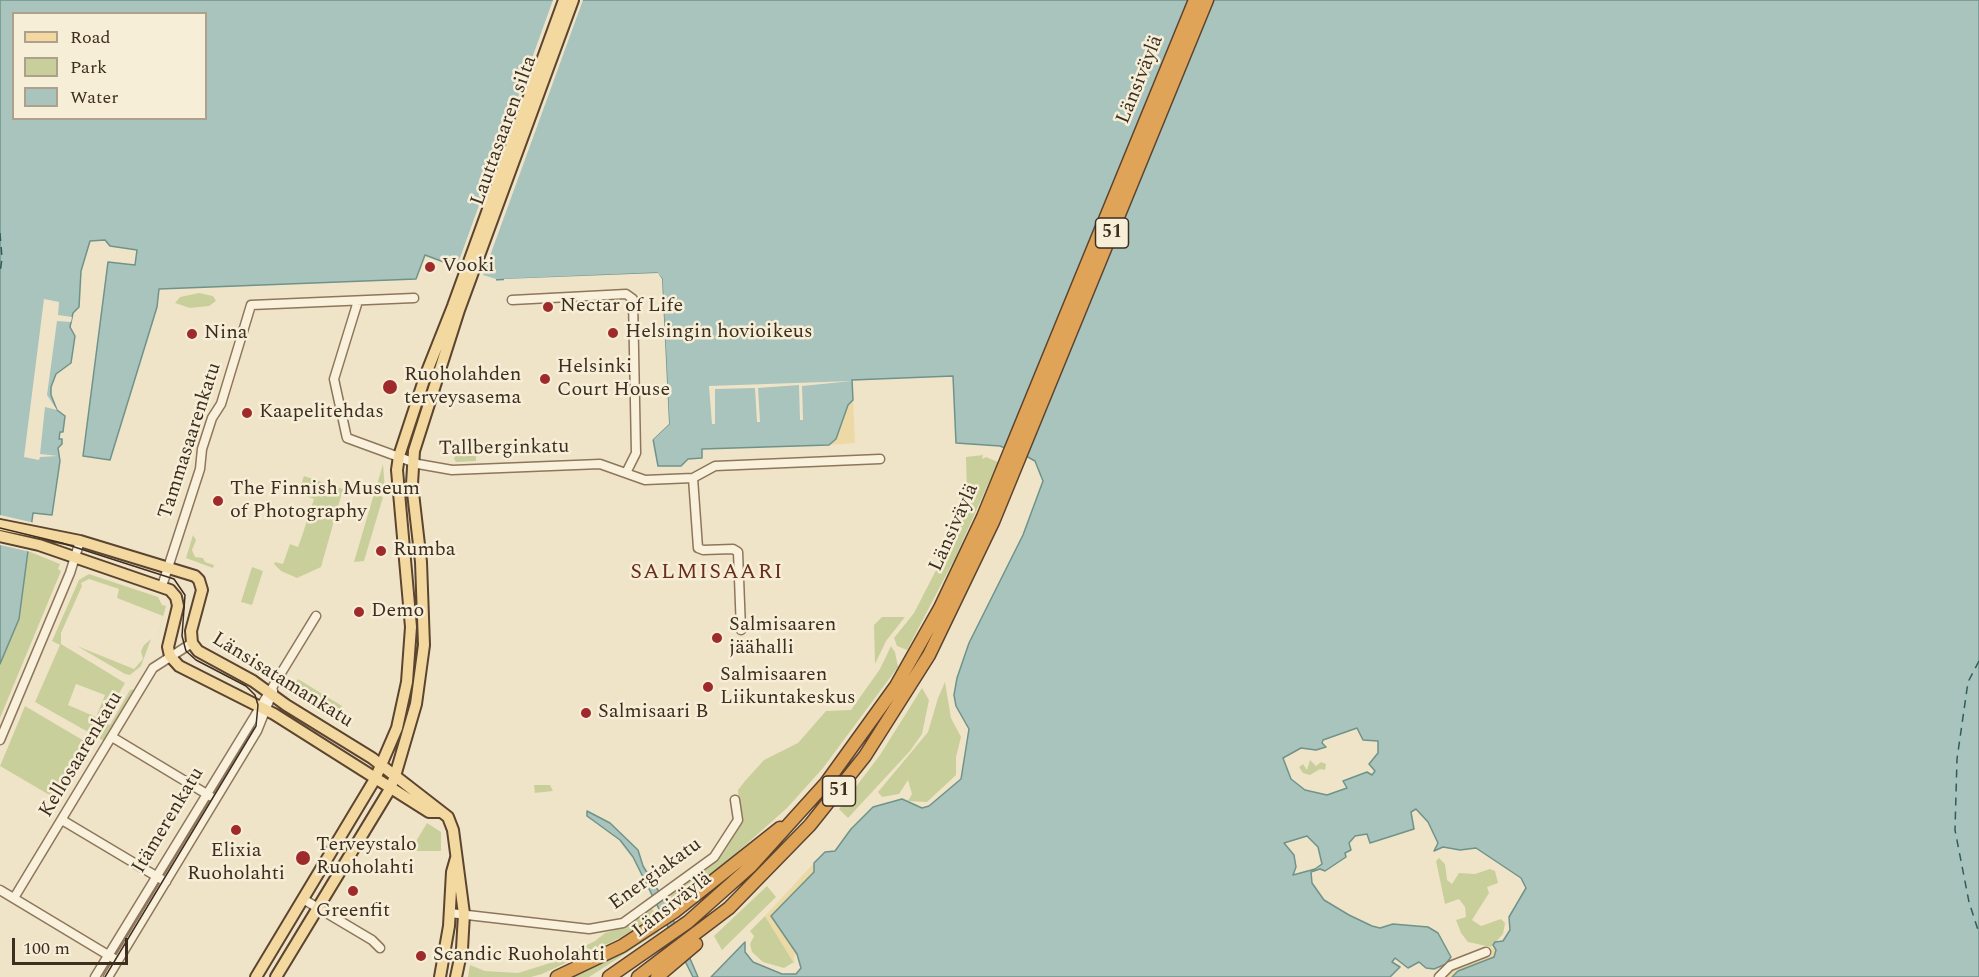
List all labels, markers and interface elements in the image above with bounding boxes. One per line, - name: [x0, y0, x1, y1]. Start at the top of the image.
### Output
- legend: [12, 12, 207, 120]
- text: Road: [70, 24, 111, 51]
- street label: Länsiväylä: [1112, 32, 1170, 128]
- street label: Lauttasaaren silta: [467, 53, 543, 209]
- text: Park: [70, 54, 107, 81]
- text: Water: [70, 84, 118, 111]
- road number: 51: [1096, 218, 1128, 248]
- place label: Vooki: [442, 255, 495, 279]
- marker: Vooki: [423, 260, 437, 274]
- place label: Nectar of Life: [560, 295, 683, 319]
- marker: Nectar of Life: [541, 300, 555, 314]
- place label: Helsingin hovioikeus: [625, 321, 813, 345]
- place label: Nina: [204, 322, 248, 346]
- marker: Helsingin hovioikeus: [606, 326, 620, 340]
- marker: Nina: [185, 327, 199, 341]
- place label: Helsinki Court House: [557, 356, 670, 403]
- street label: Tammasaarenkatu: [154, 360, 228, 522]
- place label: Ruoholahden terveysasema: [404, 364, 521, 411]
- marker: Helsinki Court House: [538, 372, 552, 386]
- marker: Ruoholahden terveysasema: [381, 378, 399, 396]
- place label: Kaapelitehdas: [259, 401, 384, 425]
- marker: Kaapelitehdas: [240, 406, 254, 420]
- street label: Tallberginkatu: [438, 436, 570, 462]
- place label: The Finnish Museum of Photography: [230, 478, 420, 525]
- street label: Länsiväylä: [925, 480, 985, 576]
- marker: The Finnish Museum of Photography: [211, 494, 225, 508]
- place label: Rumba: [393, 539, 456, 563]
- marker: Rumba: [374, 544, 388, 558]
- district label: SALMISAARI: [630, 561, 784, 587]
- place label: Demo: [371, 600, 424, 624]
- marker: Demo: [352, 605, 366, 619]
- place label: Salmisaaren jäähalli: [729, 614, 836, 661]
- street label: Länsisatamankatu: [207, 628, 357, 734]
- marker: Salmisaaren jäähalli: [710, 631, 724, 645]
- place label: Salmisaaren Liikuntakeskus: [720, 664, 856, 711]
- marker: Salmisaaren Liikuntakeskus: [701, 680, 715, 694]
- street label: Kellosaarenkatu: [35, 688, 129, 822]
- place label: Salmisaari B: [598, 701, 708, 725]
- marker: Salmisaari B: [579, 706, 593, 720]
- street label: Itämerenkatu: [128, 764, 210, 878]
- road number: 51: [822, 776, 856, 806]
- marker: Elixia Ruoholahti: [229, 823, 243, 837]
- place label: Terveystalo Ruoholahti: [316, 834, 417, 881]
- street label: Energiakatu: [605, 834, 707, 916]
- place label: Elixia Ruoholahti: [187, 840, 285, 887]
- marker: Terveystalo Ruoholahti: [294, 849, 312, 867]
- street label: Länsiväylä: [629, 868, 717, 944]
- marker: Greenfit: [346, 884, 360, 898]
- place label: Greenfit: [316, 900, 390, 924]
- scale bar: [15, 926, 130, 964]
- text: 100 m: [23, 935, 70, 962]
- place label: Scandic Ruoholahti: [433, 944, 605, 968]
- marker: Scandic Ruoholahti: [414, 949, 428, 963]

